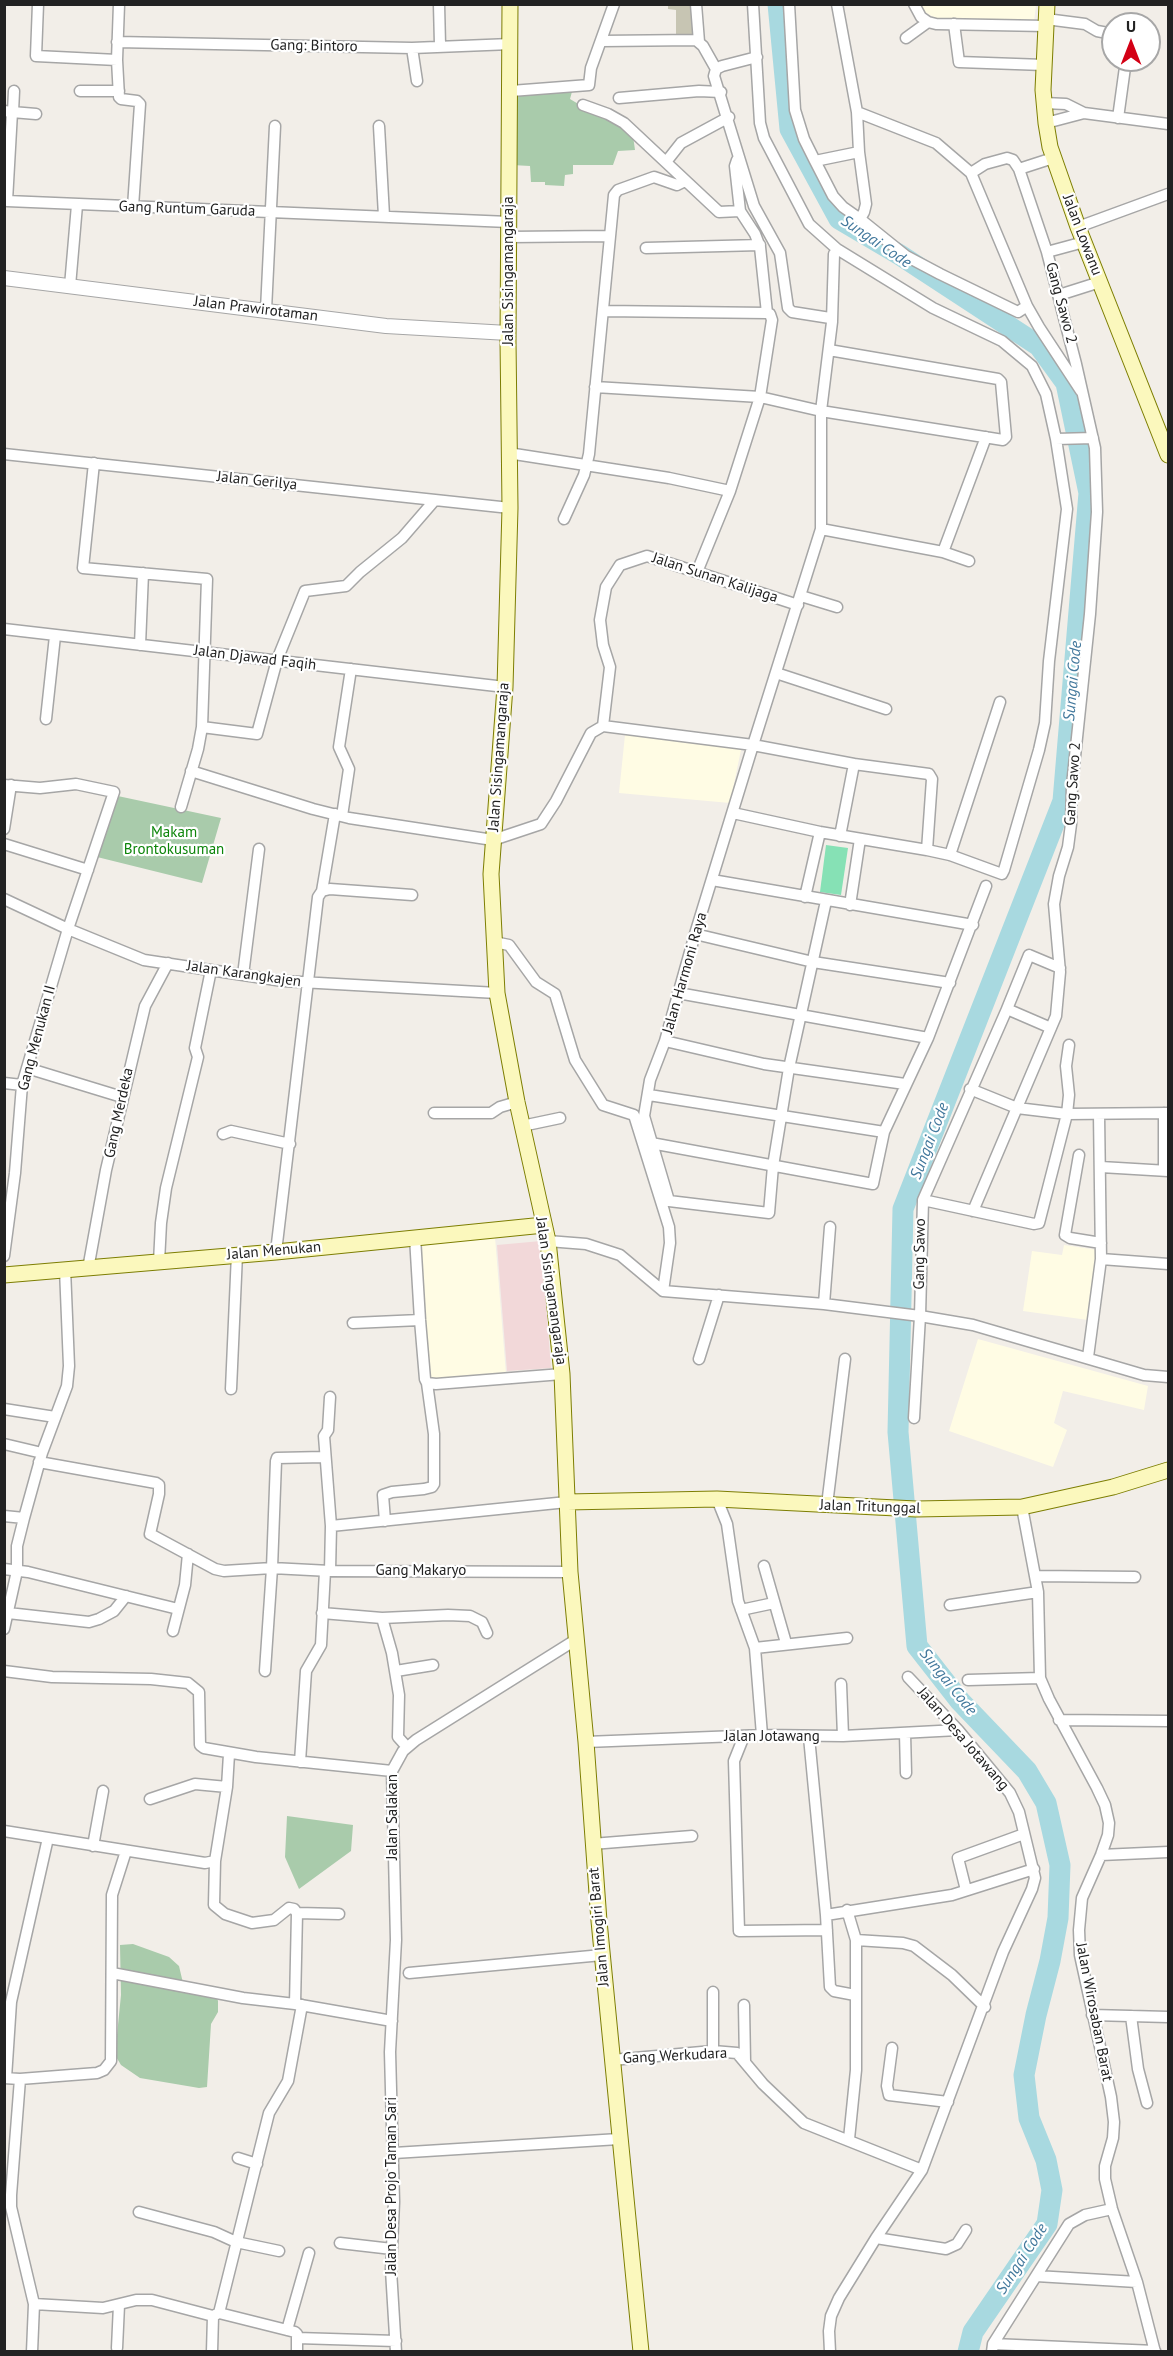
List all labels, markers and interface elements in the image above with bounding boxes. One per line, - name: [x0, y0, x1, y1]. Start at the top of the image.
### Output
- north arrow: [1101, 12, 1161, 72]
- text: U: [1126, 16, 1136, 36]
- street label: Gang: Bintoro: [270, 36, 358, 56]
- street label: Jalan Lowanu: [1058, 192, 1106, 278]
- street label: Jalan Sisingamangaraja: [500, 196, 518, 346]
- street label: Gang Runtum Garuda: [118, 198, 256, 220]
- water label: Sungai Code: [837, 212, 915, 272]
- street label: Gang Sawo 2: [1042, 260, 1080, 346]
- street label: Jalan Prawirotaman: [193, 292, 319, 326]
- street label: Jalan Gerilya: [216, 468, 298, 494]
- street label: Jalan Sunan Kalijaga: [650, 549, 780, 607]
- water label: Sungai Code: [1060, 640, 1086, 722]
- street label: Jalan Djawad Faqih: [193, 642, 317, 674]
- street label: Jalan Sisingamangaraja: [485, 682, 513, 832]
- street label: Gang Sawo 2: [1061, 742, 1085, 826]
- park label: Makam Brontokusuman: [124, 824, 224, 859]
- street label: Jalan Harmoni Raya: [659, 910, 711, 1036]
- street label: Jalan Karangkajen: [186, 957, 302, 991]
- street label: Gang Menukan II: [14, 983, 60, 1093]
- street label: Gang Merdeka: [101, 1066, 137, 1160]
- water label: Sungai Code: [907, 1100, 953, 1182]
- street label: Jalan Sisingamangaraja: [532, 1216, 570, 1366]
- street label: Gang Sawo: [910, 1218, 930, 1290]
- street label: Jalan Menukan: [226, 1238, 322, 1264]
- street label: Jalan Tritunggal: [819, 1496, 921, 1518]
- street label: Gang Makaryo: [376, 1562, 466, 1580]
- water label: Sungai Code: [915, 1645, 981, 1719]
- street label: Jalan Desa Jotawang: [913, 1684, 1013, 1794]
- street label: Jalan Jotawang: [724, 1728, 820, 1746]
- street label: Jalan Salakan: [384, 1774, 402, 1860]
- street label: Jalan Imogiri Barat: [585, 1867, 613, 1987]
- street label: Jalan Wirosaban Barat: [1072, 1941, 1116, 2083]
- street label: Gang Werkudara: [622, 2044, 728, 2068]
- street label: Jalan Desa Projo Taman Sari: [383, 2097, 401, 2275]
- water label: Sungai Code: [992, 2220, 1052, 2298]

